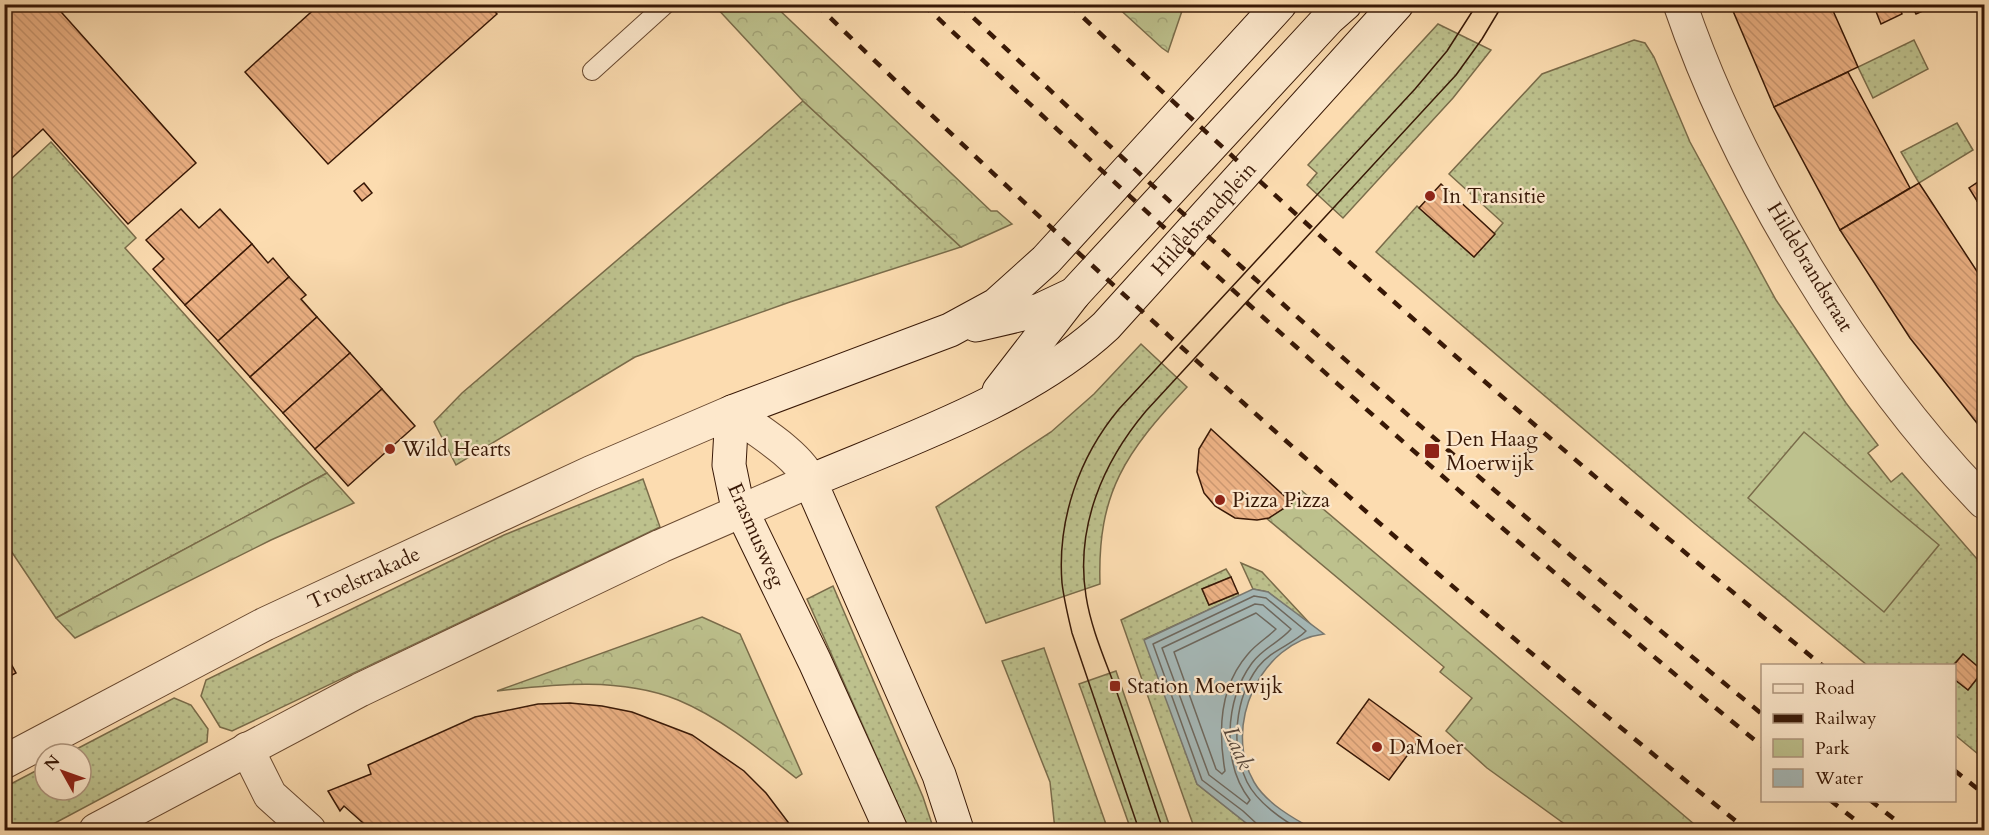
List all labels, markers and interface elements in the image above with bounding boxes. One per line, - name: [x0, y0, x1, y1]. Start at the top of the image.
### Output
- street label: Hildebrandplein: [1145, 156, 1263, 282]
- place label: In Transitie: [1442, 182, 1546, 211]
- marker: In Transitie: [1423, 189, 1437, 203]
- street label: Hildebrandstraat: [1760, 197, 1860, 338]
- place label: Den Haag Moerwijk: [1446, 425, 1538, 478]
- place label: Wild Hearts: [401, 435, 511, 464]
- marker: Wild Hearts: [383, 442, 397, 456]
- marker: Den Haag Moerwijk: [1423, 442, 1441, 460]
- street label: Erasmusweg: [720, 478, 792, 592]
- place label: Pizza Pizza: [1232, 486, 1330, 515]
- marker: Pizza Pizza: [1213, 493, 1227, 507]
- street label: Troelstrakade: [303, 539, 425, 617]
- legend: [1761, 664, 1956, 802]
- place label: Station Moerwijk: [1127, 672, 1284, 701]
- text: Road: [1815, 676, 1855, 701]
- marker: Station Moerwijk: [1108, 679, 1122, 693]
- text: Railway: [1815, 706, 1877, 731]
- water label: Laak: [1216, 722, 1261, 774]
- place label: DaMoer: [1389, 733, 1464, 762]
- text: Park: [1815, 736, 1850, 761]
- marker: DaMoer: [1370, 740, 1384, 754]
- north arrow: [33, 742, 93, 802]
- text: N: [39, 751, 65, 775]
- text: Water: [1814, 766, 1864, 791]

